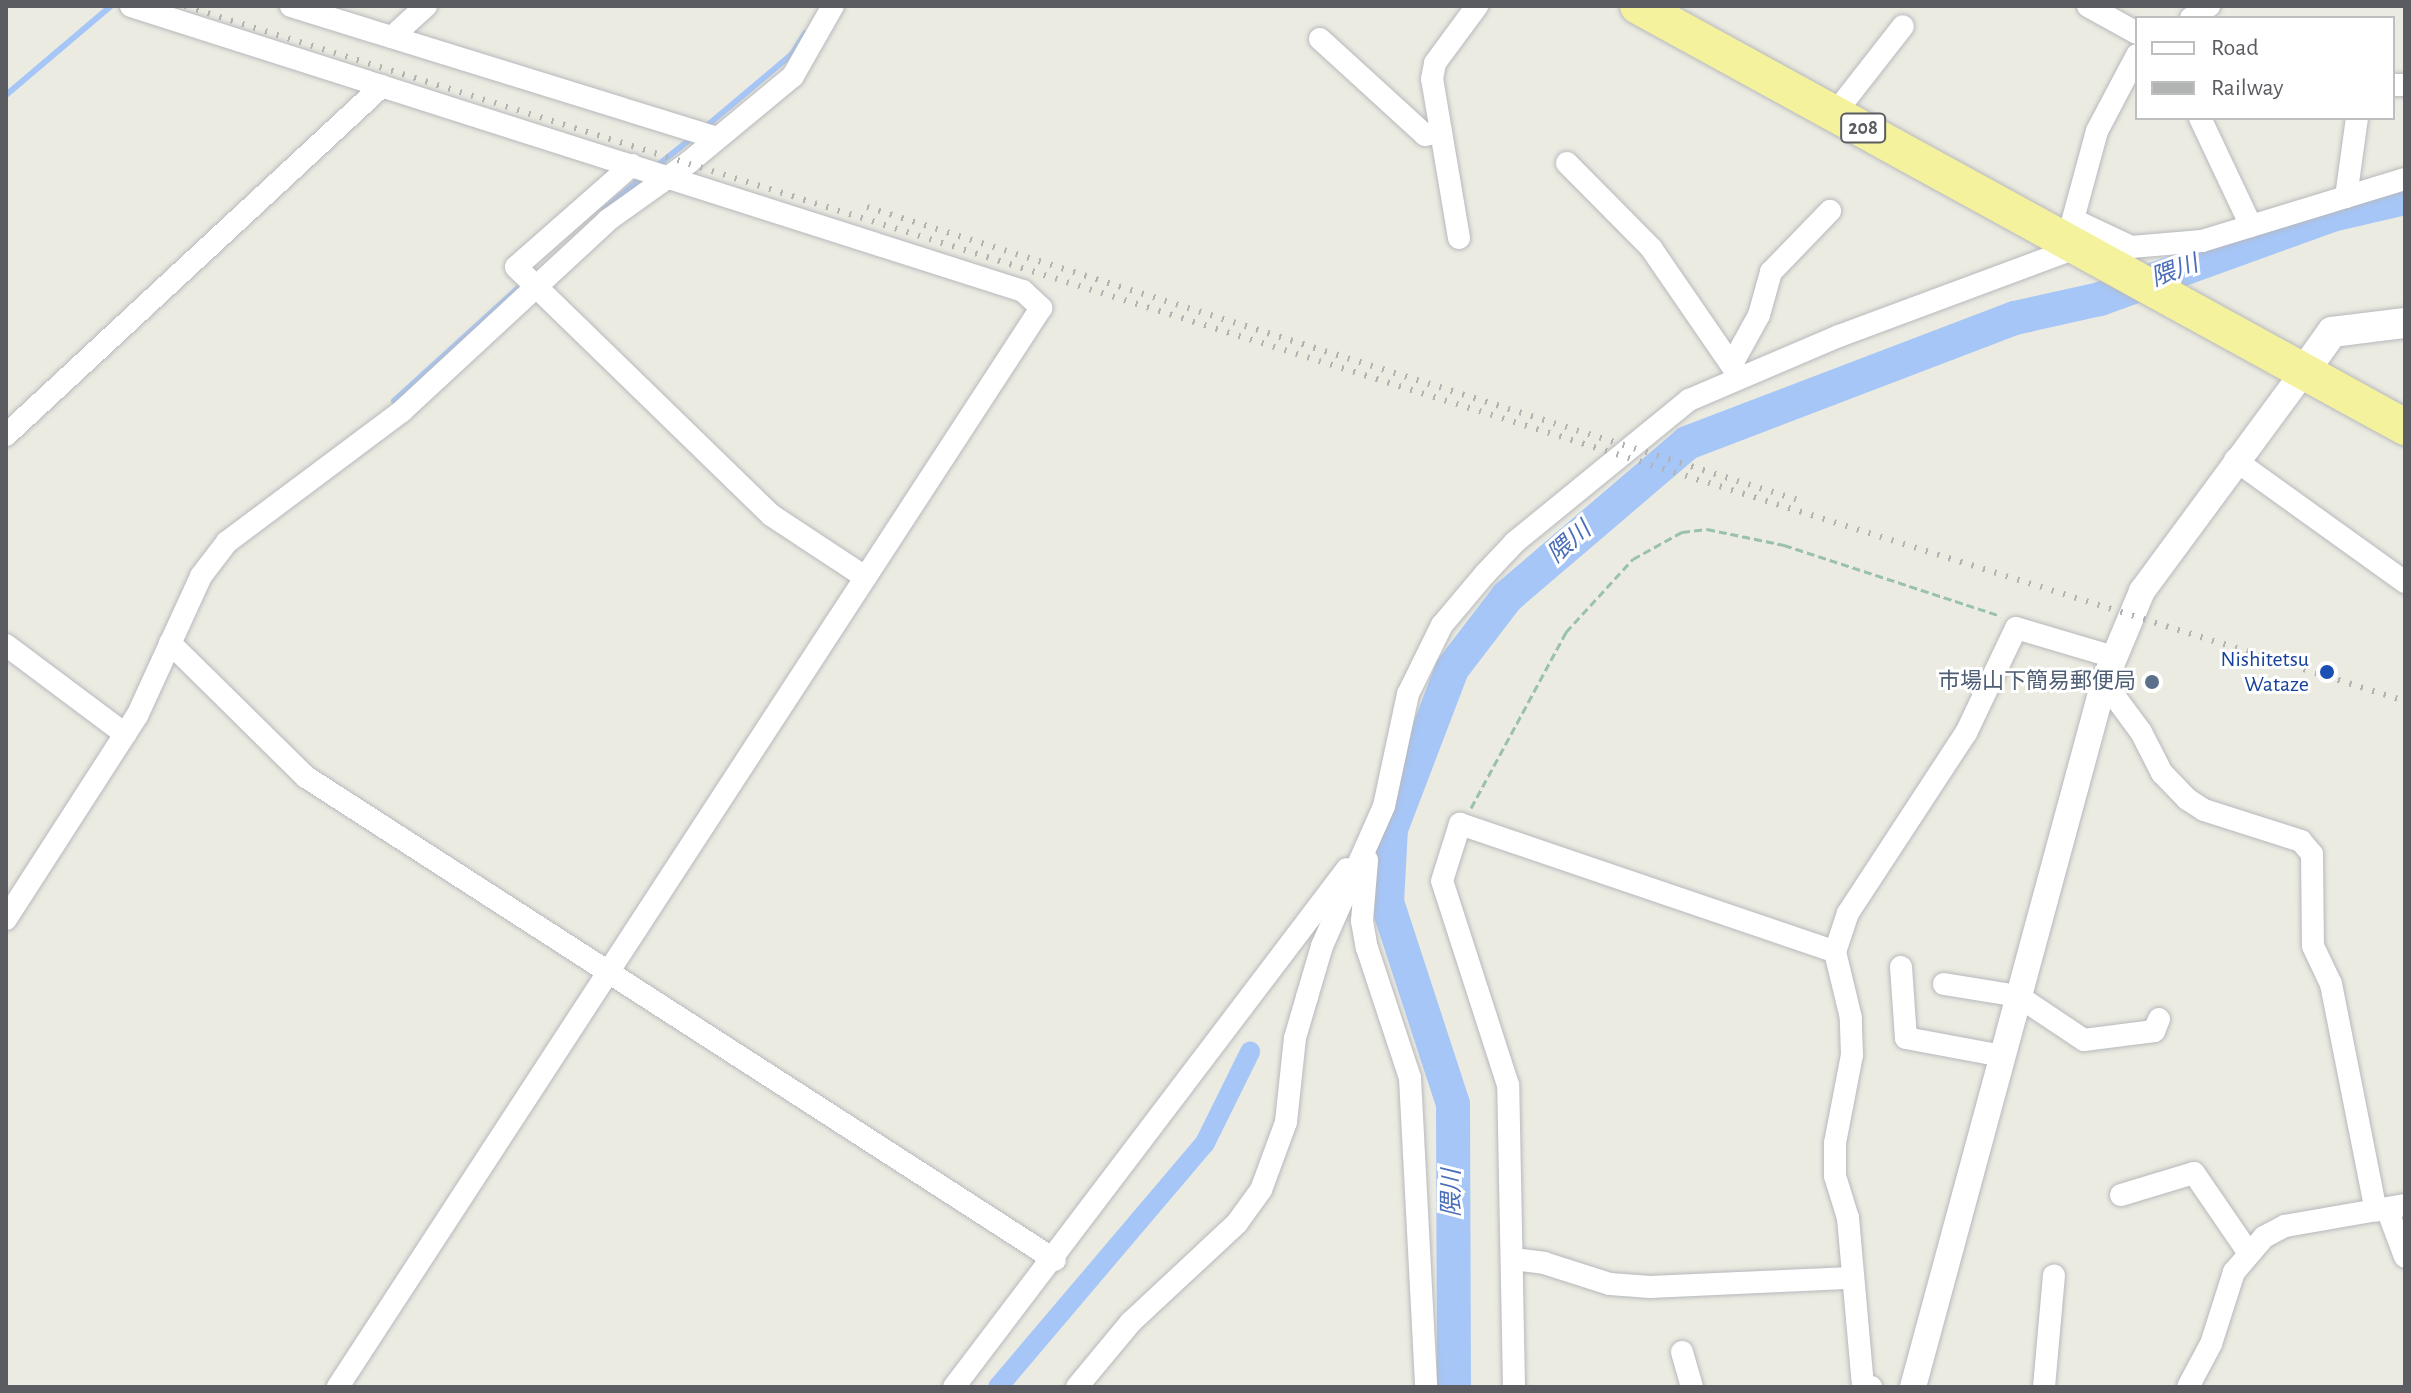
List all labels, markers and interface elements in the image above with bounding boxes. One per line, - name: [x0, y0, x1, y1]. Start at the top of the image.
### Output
- legend: [2135, 16, 2395, 120]
- text: Road: [2211, 36, 2259, 60]
- text: Railway: [2211, 76, 2283, 100]
- road number: 208: [1839, 112, 1887, 144]
- water label: 隈川: [2148, 250, 2202, 294]
- water label: 隈川: [1542, 516, 1598, 570]
- place label: Nishitetsu Wataze: [2221, 646, 2309, 698]
- marker: Nishitetsu Wataze: [2316, 661, 2338, 683]
- place label: 市場山下簡易郵便局: [1938, 669, 2136, 695]
- marker: 市場山下簡易郵便局: [2143, 673, 2161, 691]
- water label: 隈川: [1439, 1169, 1467, 1217]

